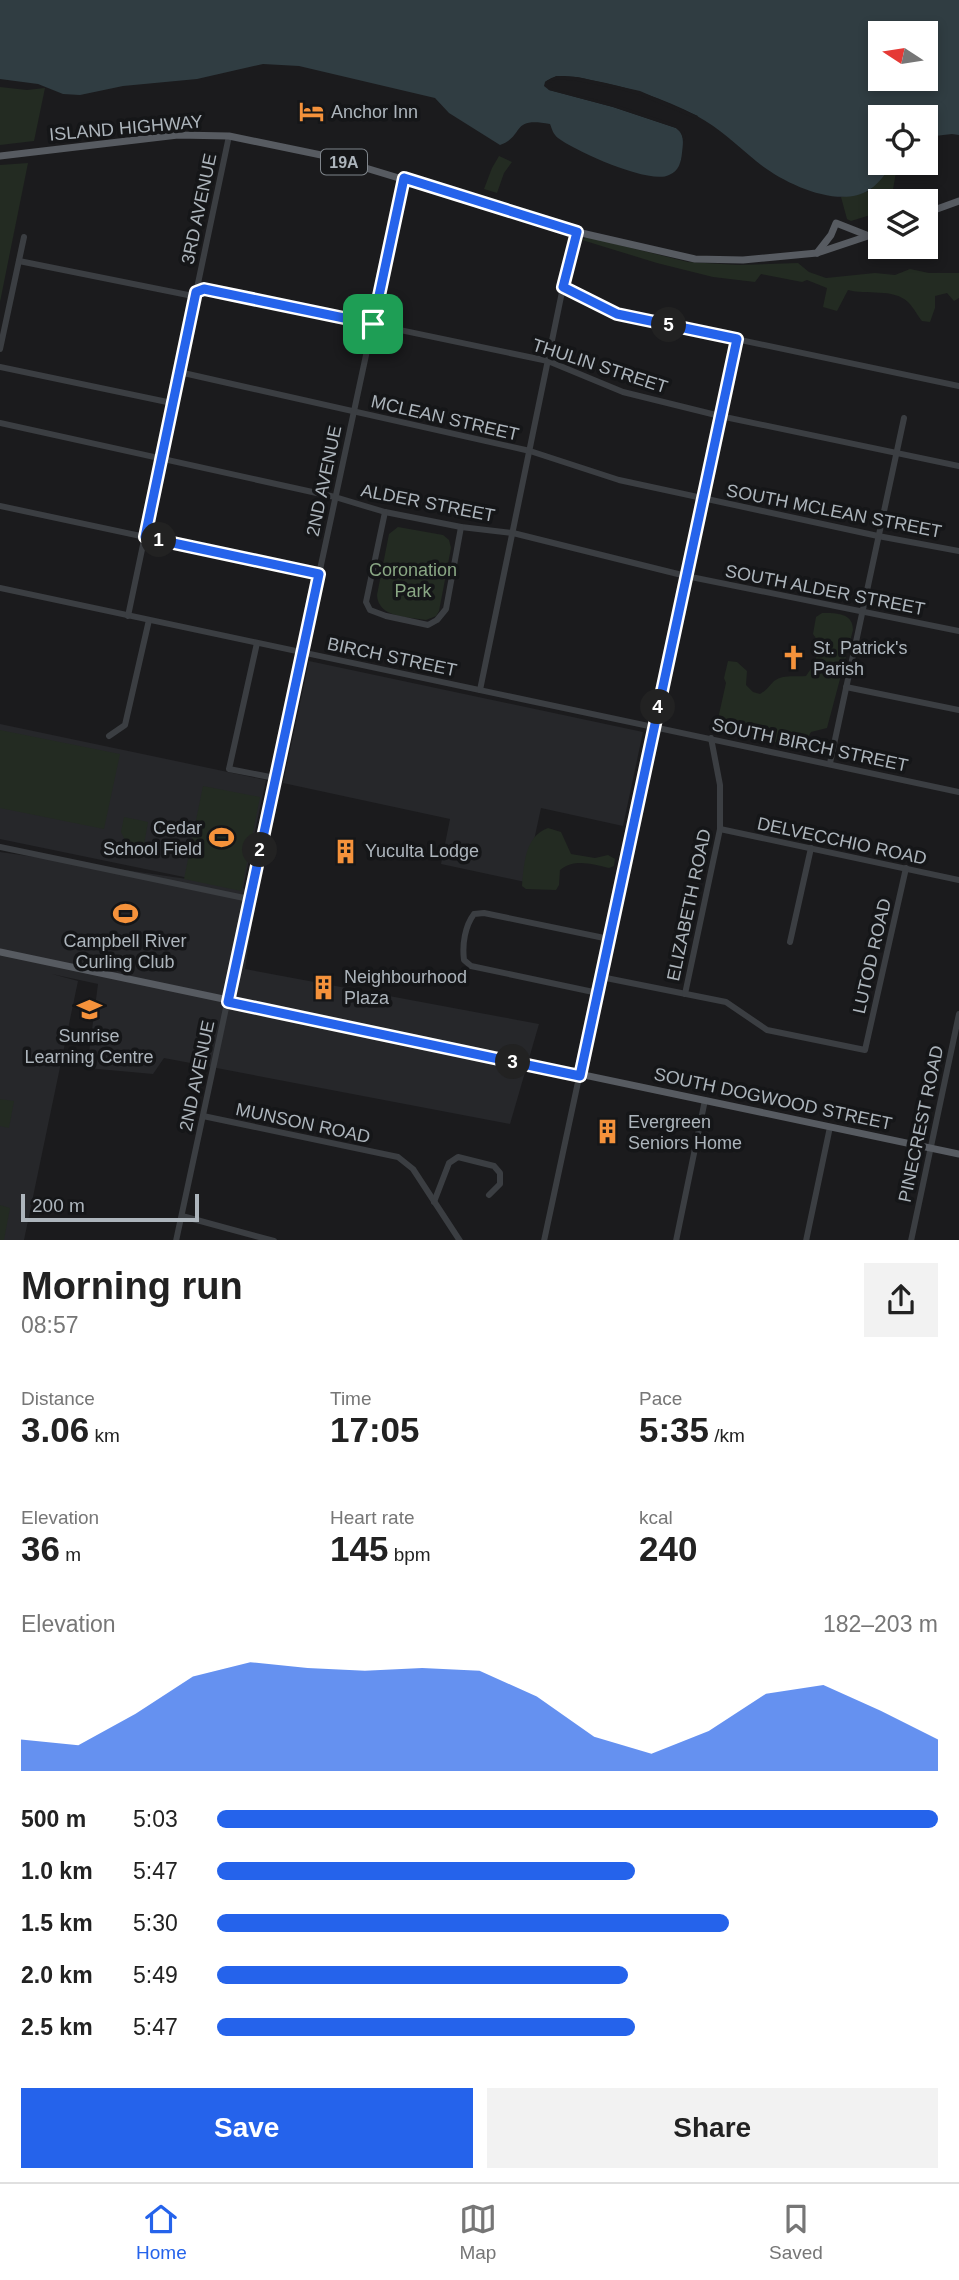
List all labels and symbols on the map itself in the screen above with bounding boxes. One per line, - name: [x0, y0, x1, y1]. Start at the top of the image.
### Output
- north arrow: [868, 21, 938, 91]
- hotel icon: Anchor Inn: [297, 98, 325, 126]
- place label: Anchor Inn: [331, 102, 418, 122]
- street label: ISLAND HIGHWAY: [48, 111, 204, 145]
- road number: 19A: [321, 150, 367, 174]
- street label: 3RD AVENUE: [178, 152, 220, 266]
- pin: [343, 294, 403, 354]
- pin: 5: [652, 308, 686, 342]
- street label: THULIN STREET: [530, 335, 670, 397]
- street label: MCLEAN STREET: [369, 391, 521, 445]
- street label: 2ND AVENUE: [303, 424, 345, 538]
- street label: ALDER STREET: [359, 480, 497, 526]
- street label: SOUTH MCLEAN STREET: [725, 480, 943, 542]
- pin: 1: [142, 522, 176, 558]
- park label: Coronation Park: [369, 560, 457, 601]
- street label: SOUTH ALDER STREET: [723, 561, 927, 619]
- street label: BIRCH STREET: [325, 633, 459, 681]
- place label: St. Patrick's Parish: [813, 638, 907, 679]
- church icon: St. Patrick's Parish: [779, 644, 807, 672]
- pin: 4: [640, 690, 676, 724]
- street label: SOUTH BIRCH STREET: [710, 714, 910, 776]
- street label: DELVECCHIO ROAD: [755, 813, 929, 869]
- place label: Cedar School Field: [103, 818, 202, 859]
- sports icon: Cedar School Field: [208, 824, 236, 852]
- street label: ELIZABETH ROAD: [663, 827, 715, 983]
- pin: 2: [243, 832, 278, 868]
- building icon: Yuculta Lodge: [331, 837, 359, 865]
- place label: Yuculta Lodge: [365, 841, 479, 861]
- street label: LUTOD ROAD: [849, 896, 895, 1016]
- sports icon: Campbell River Curling Club: [111, 900, 139, 928]
- place label: Campbell River Curling Club: [63, 931, 187, 972]
- place label: Neighbourhood Plaza: [344, 967, 467, 1008]
- building icon: Neighbourhood Plaza: [310, 973, 338, 1001]
- school or university icon: Sunrise Learning Centre: [75, 995, 103, 1023]
- street label: 2ND AVENUE: [176, 1019, 218, 1133]
- place label: Sunrise Learning Centre: [24, 1026, 154, 1067]
- pin: 3: [496, 1044, 530, 1080]
- street label: PINECREST ROAD: [895, 1044, 947, 1204]
- street label: SOUTH DOGWOOD STREET: [652, 1064, 894, 1134]
- street label: MUNSON ROAD: [234, 1099, 372, 1147]
- place label: Evergreen Seniors Home: [628, 1112, 742, 1153]
- building icon: Evergreen Seniors Home: [594, 1118, 622, 1146]
- scale bar: [21, 1192, 200, 1223]

